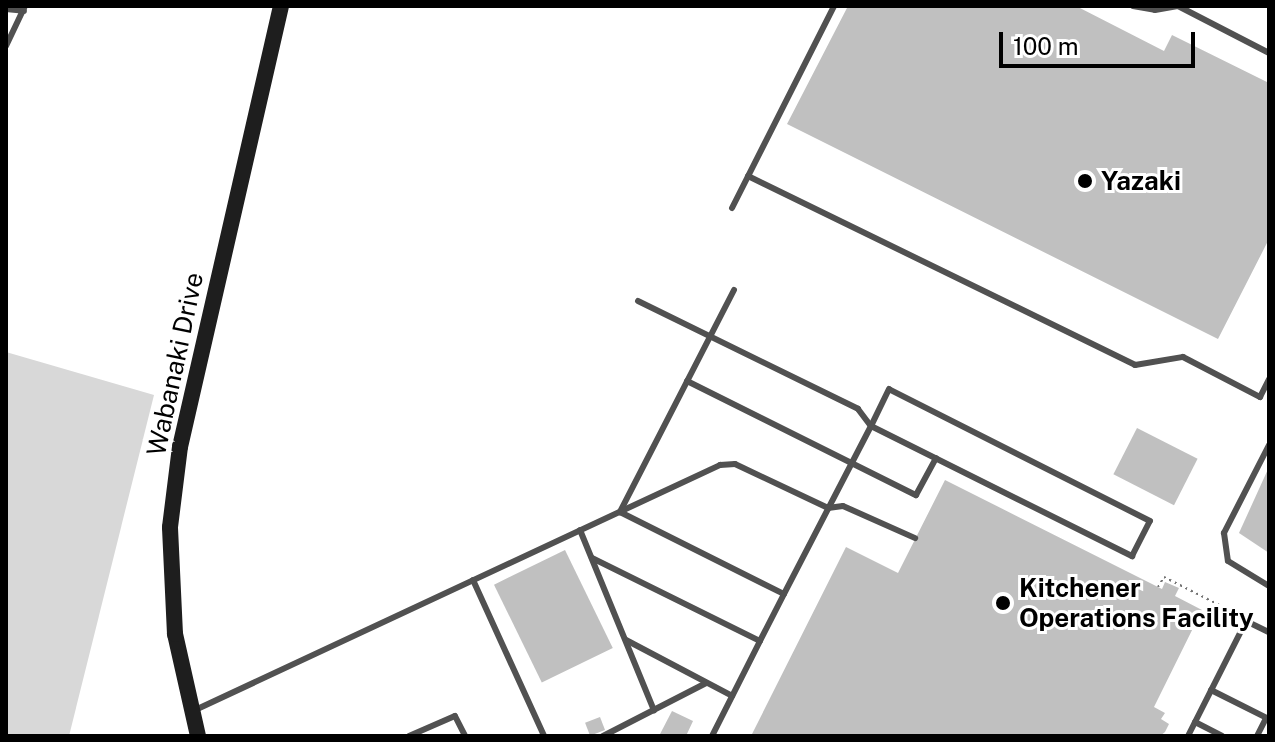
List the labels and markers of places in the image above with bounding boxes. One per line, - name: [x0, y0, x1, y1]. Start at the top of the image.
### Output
- place label: Yazaki: [1101, 165, 1181, 197]
- marker: Yazaki: [1076, 172, 1094, 190]
- place label: Kitchener Operations Facility: [1019, 572, 1254, 634]
- marker: Kitchener Operations Facility: [994, 594, 1012, 612]

